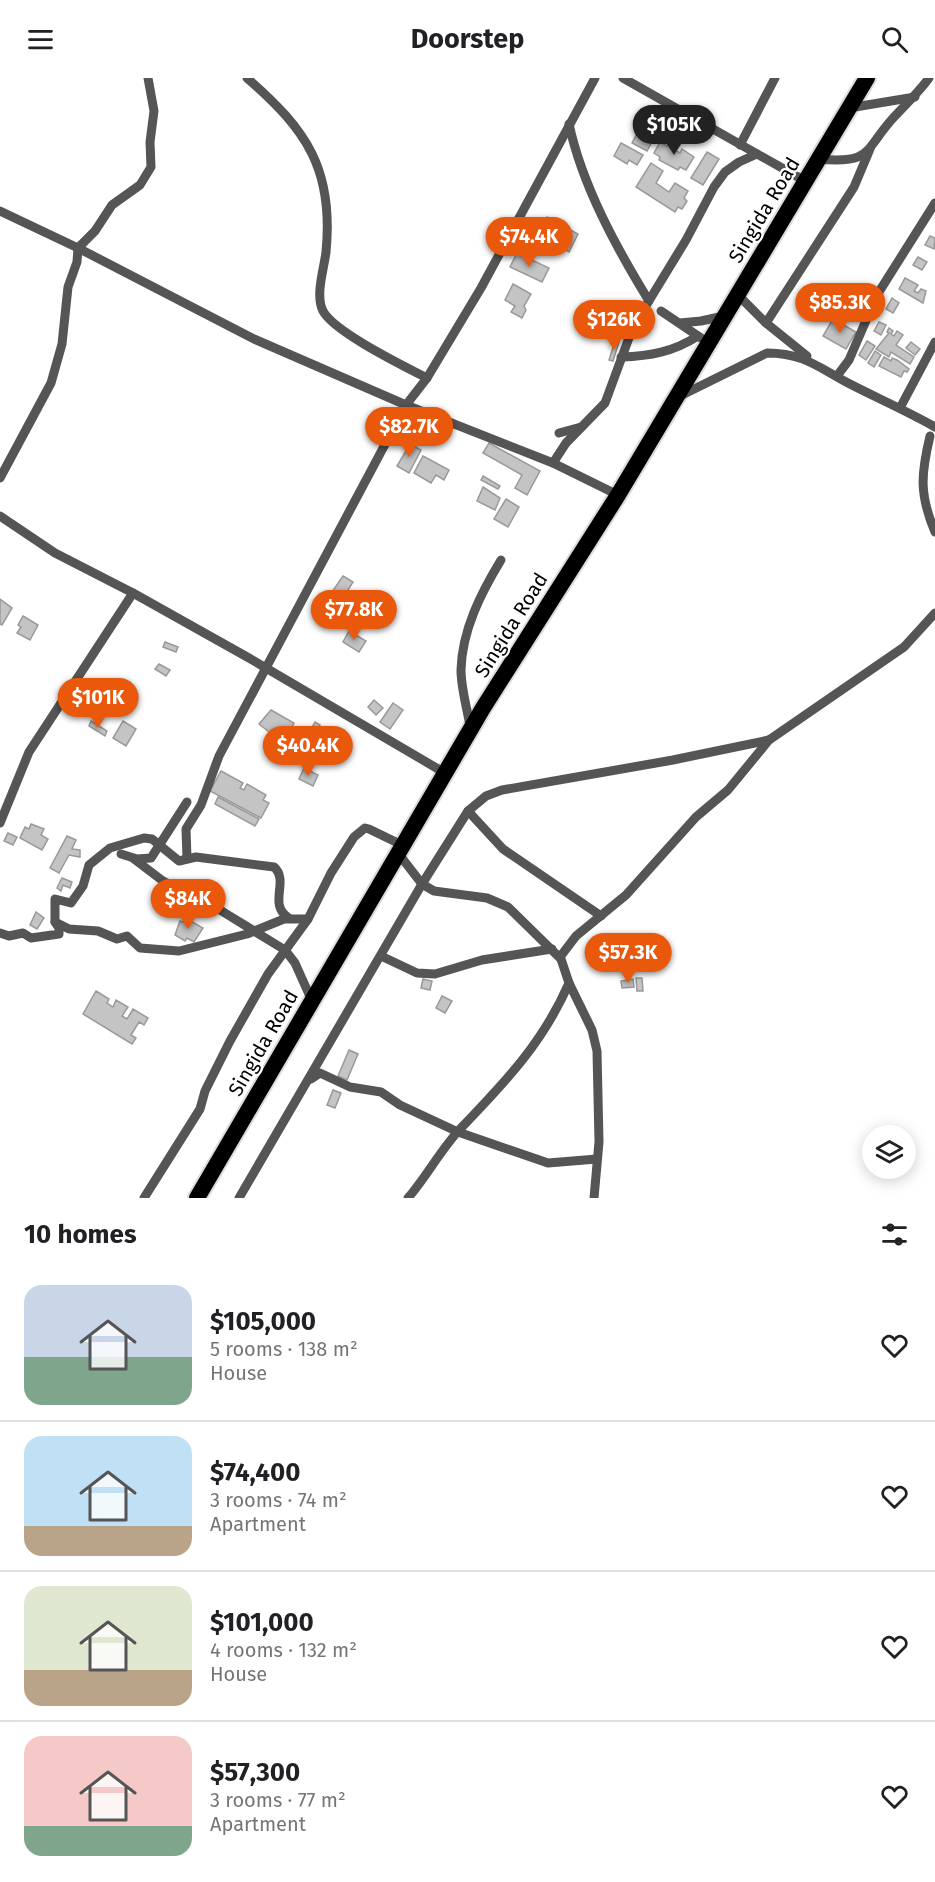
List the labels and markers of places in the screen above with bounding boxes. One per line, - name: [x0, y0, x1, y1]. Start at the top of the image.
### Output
- pin: $105K: [632, 105, 716, 156]
- pin: $74.4K: [480, 217, 578, 268]
- pin: $85.3K: [791, 283, 889, 334]
- pin: $126K: [572, 300, 656, 351]
- pin: $82.7K: [360, 407, 458, 458]
- pin: $77.8K: [305, 590, 403, 641]
- pin: $101K: [56, 678, 140, 729]
- pin: $40.4K: [259, 726, 357, 777]
- pin: $84K: [152, 879, 224, 930]
- pin: $57.3K: [579, 933, 677, 984]

